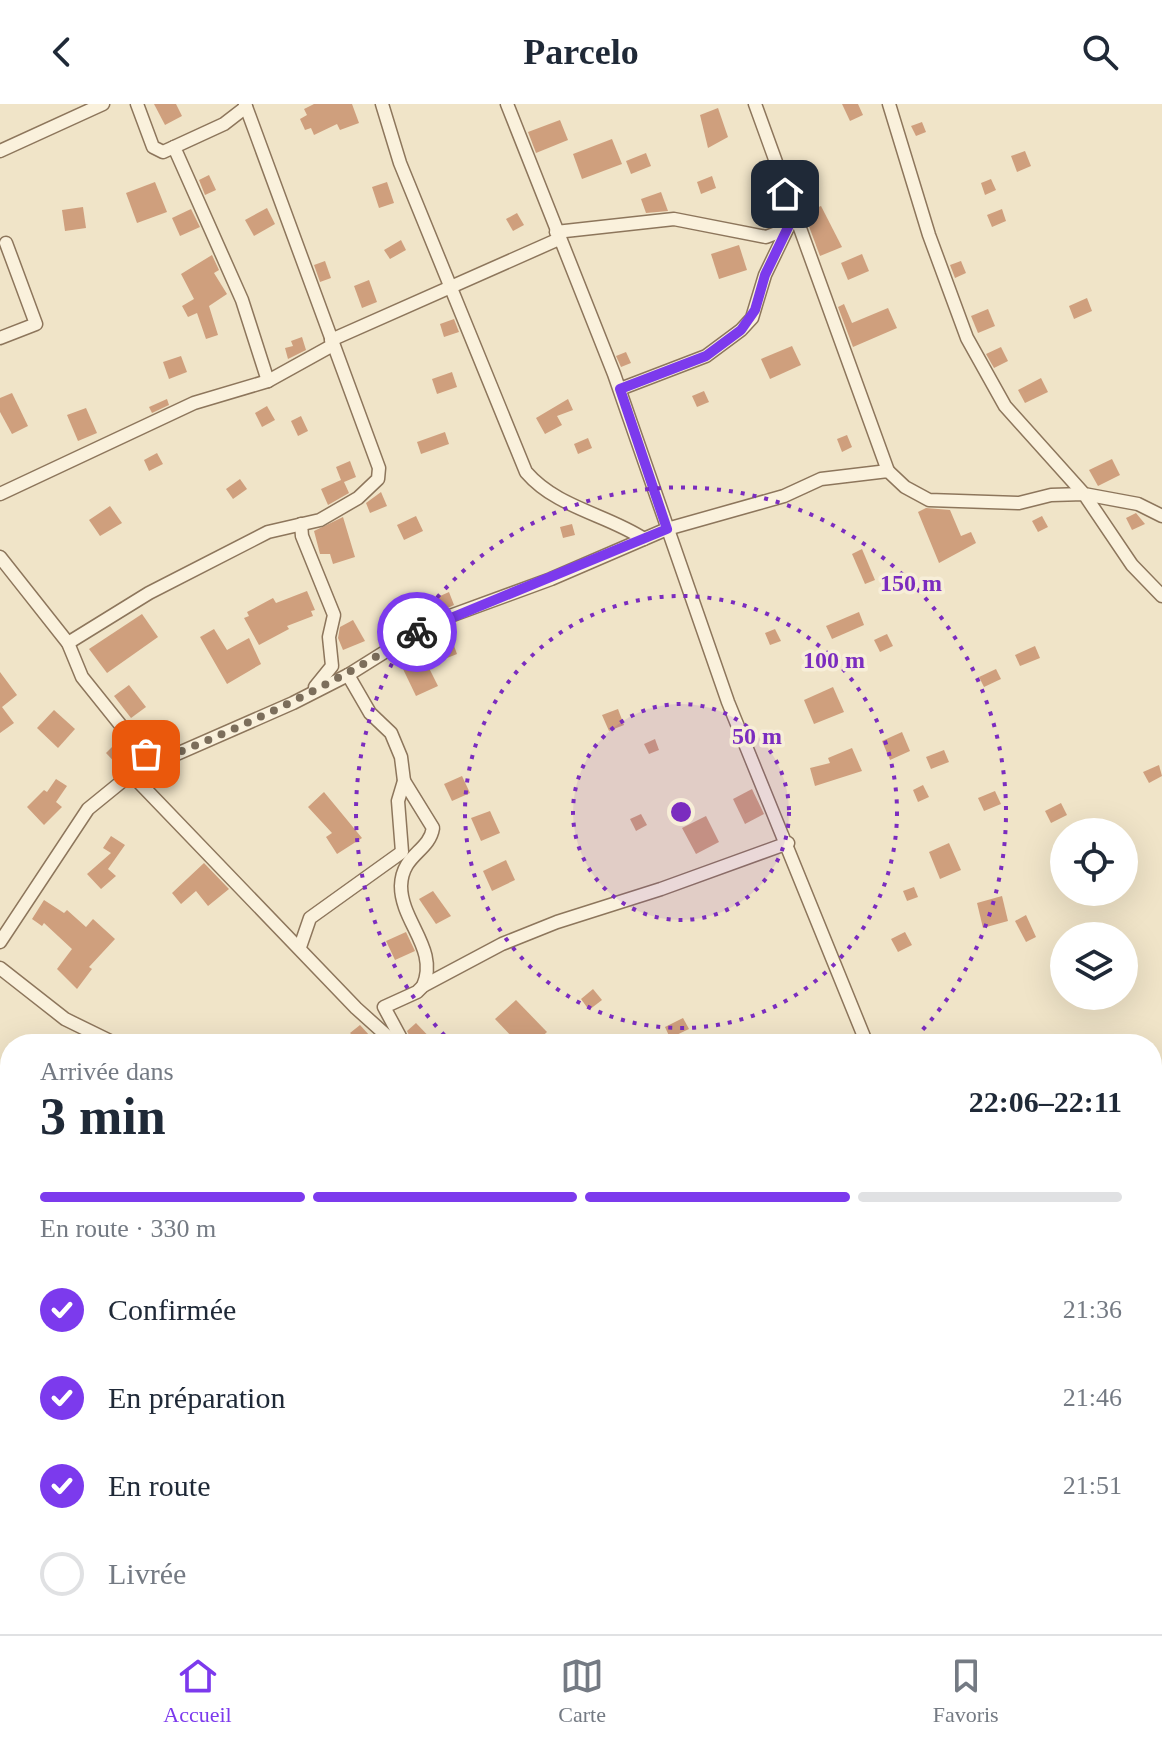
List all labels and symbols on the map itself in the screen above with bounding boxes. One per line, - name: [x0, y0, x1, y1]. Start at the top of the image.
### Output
- pin: [751, 160, 819, 228]
- text: 150 m: [880, 570, 942, 596]
- courier: [377, 592, 457, 672]
- text: 100 m: [803, 647, 865, 673]
- pin: [112, 720, 180, 788]
- text: 50 m: [732, 723, 782, 749]
- centre of rings: [667, 798, 695, 826]

